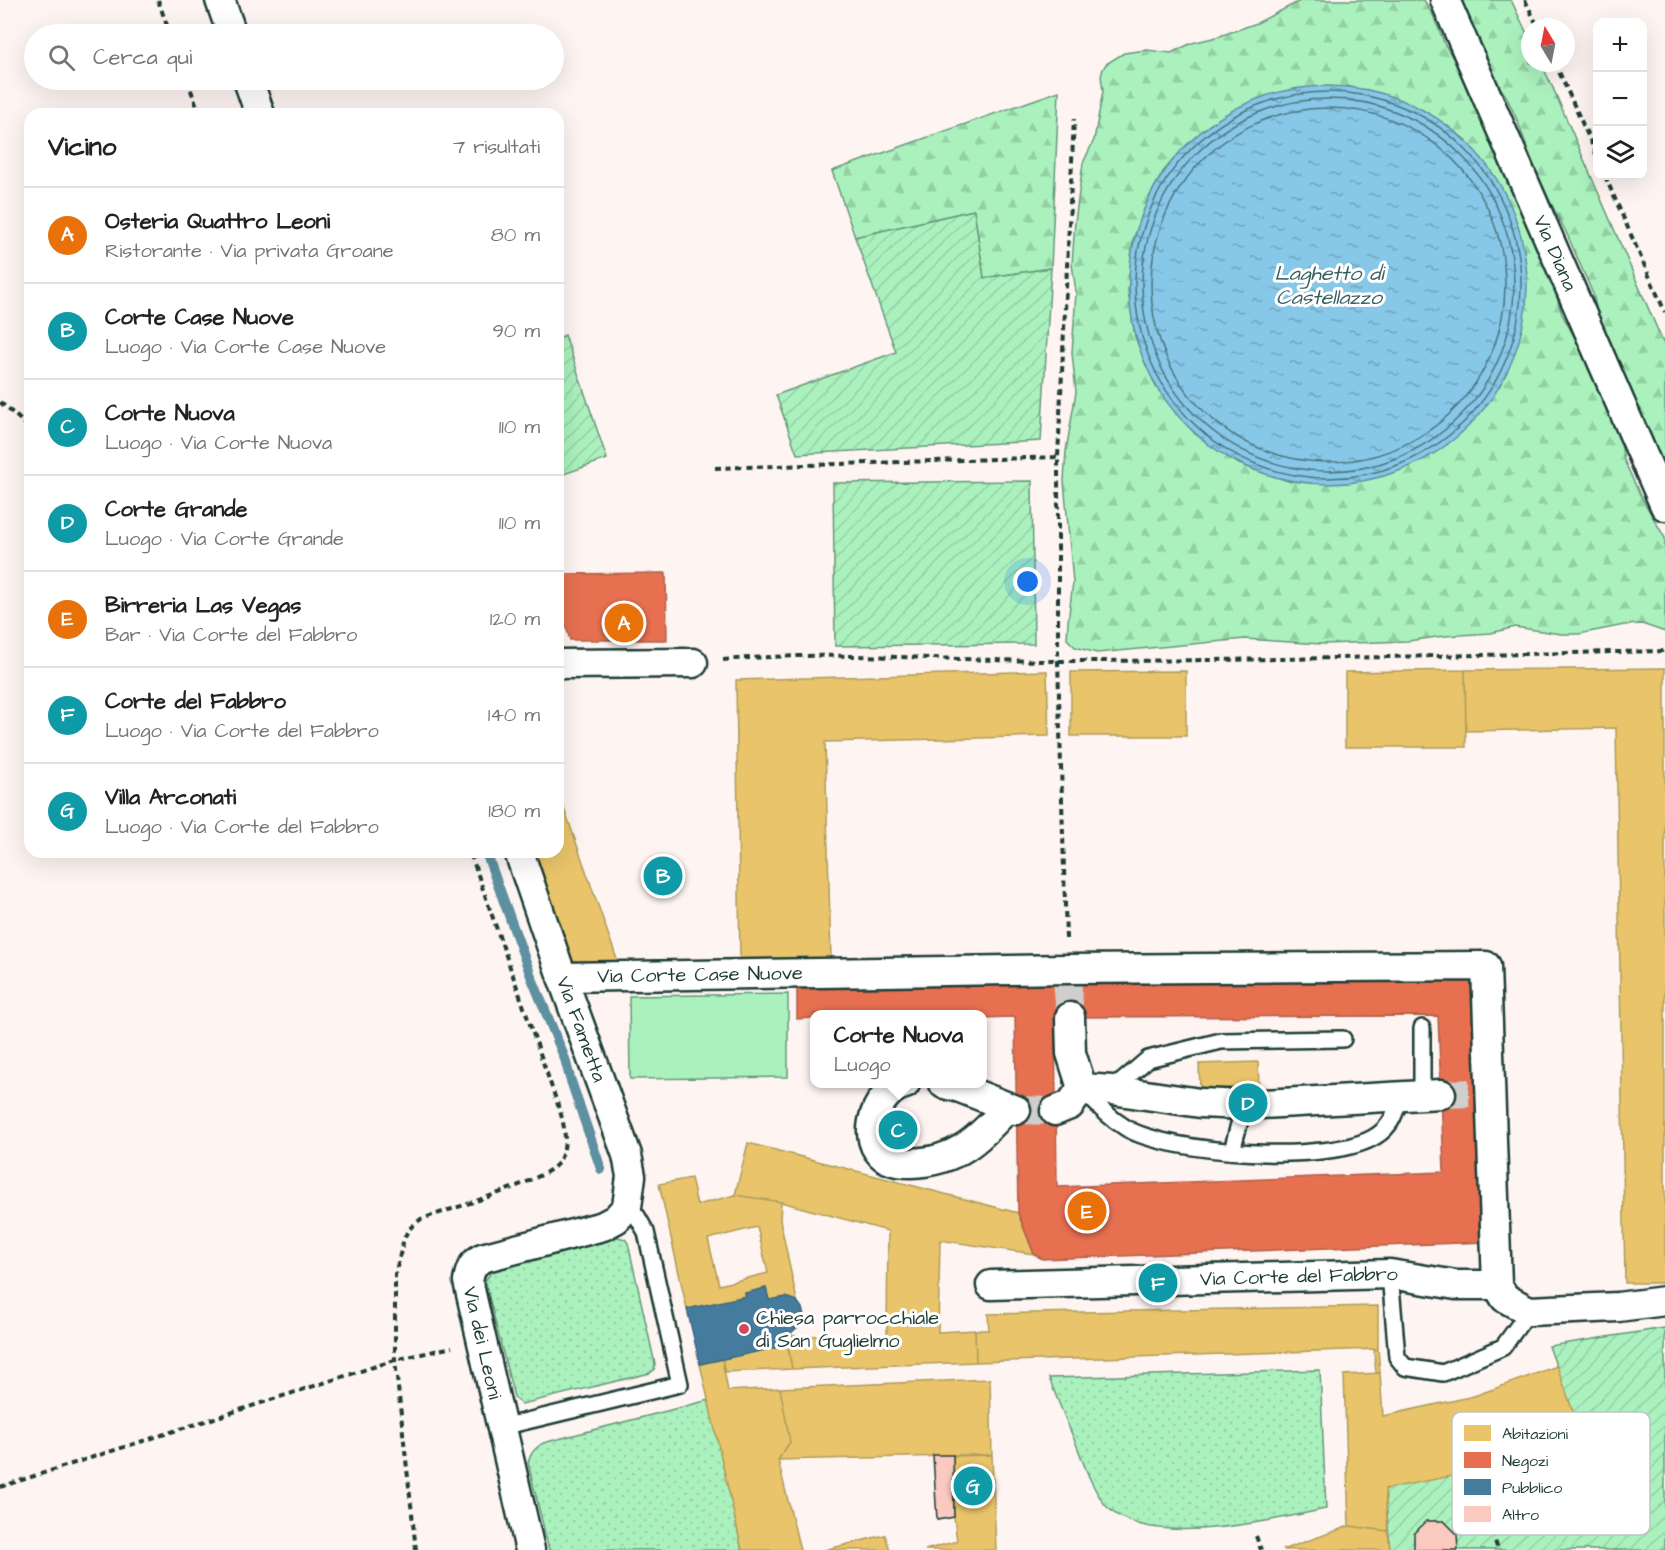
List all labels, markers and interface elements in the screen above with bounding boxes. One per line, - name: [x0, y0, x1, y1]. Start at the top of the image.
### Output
- north arrow: [1521, 18, 1575, 72]
- map controls: [1593, 18, 1647, 180]
- button: +: [1593, 18, 1647, 72]
- search box: [24, 24, 564, 90]
- icon: search: [45, 41, 78, 74]
- text: Cerca qui: [93, 42, 192, 73]
- button: −: [1593, 72, 1647, 126]
- button: layers: [1593, 126, 1647, 180]
- text: Vicino: [48, 129, 116, 165]
- text: 7 risultati: [453, 133, 540, 161]
- text: Osteria Quattro Leoni: [105, 206, 330, 237]
- street label: Via Diana: [1526, 211, 1584, 295]
- text: A: [61, 221, 74, 249]
- text: 80 m: [491, 221, 540, 249]
- text: Ristorante · Via privata Groane: [105, 237, 394, 265]
- water label: Laghetto di Castellazzo: [1275, 259, 1386, 312]
- text: Corte Case Nuove: [105, 302, 294, 333]
- text: B: [60, 317, 75, 345]
- text: 90 m: [492, 317, 540, 345]
- text: Luogo · Via Corte Case Nuove: [105, 333, 386, 361]
- text: Corte Nuova: [105, 398, 235, 429]
- text: C: [60, 413, 75, 441]
- text: 110 m: [499, 413, 540, 441]
- text: Luogo · Via Corte Nuova: [105, 429, 332, 457]
- text: Corte Grande: [105, 494, 247, 525]
- text: D: [61, 509, 74, 537]
- text: 110 m: [499, 509, 540, 537]
- text: Luogo · Via Corte Grande: [105, 525, 344, 553]
- your location: [1013, 567, 1042, 596]
- text: Birreria Las Vegas: [105, 590, 301, 621]
- pin: A: [604, 600, 644, 646]
- text: E: [62, 605, 73, 633]
- text: 120 m: [490, 605, 540, 633]
- text: Bar · Via Corte del Fabbro: [105, 621, 357, 649]
- text: Corte del Fabbro: [105, 686, 286, 717]
- text: F: [61, 701, 74, 729]
- text: 140 m: [488, 701, 540, 729]
- text: Luogo · Via Corte del Fabbro: [105, 717, 379, 745]
- text: Villa Arconati: [105, 782, 236, 813]
- text: G: [61, 797, 74, 825]
- text: 180 m: [488, 797, 540, 825]
- text: Luogo · Via Corte del Fabbro: [105, 813, 379, 841]
- pin: B: [644, 854, 682, 898]
- street label: Via Corte Case Nuove: [597, 959, 803, 990]
- street label: Via Fametta: [549, 973, 613, 1086]
- popup: [810, 1010, 987, 1088]
- text: Corte Nuova: [834, 1020, 963, 1051]
- text: Luogo: [834, 1051, 891, 1079]
- pin: D: [1228, 1080, 1268, 1126]
- pin: C: [878, 1108, 918, 1152]
- pin: E: [1068, 1188, 1106, 1234]
- pin: F: [1138, 1260, 1178, 1306]
- street label: Via Corte del Fabbro: [1199, 1260, 1400, 1293]
- street label: Via dei Leoni: [456, 1284, 509, 1402]
- place label: Chiesa parrocchiale di San Guglielmo: [756, 1304, 939, 1356]
- marker: Chiesa parrocchiale di San Guglielmo: [737, 1322, 751, 1336]
- legend: [1452, 1412, 1650, 1535]
- text: Abitazioni: [1502, 1423, 1569, 1445]
- text: Negozi: [1502, 1450, 1549, 1473]
- pin: G: [954, 1464, 992, 1508]
- text: Pubblico: [1502, 1477, 1562, 1499]
- text: Altro: [1502, 1504, 1539, 1526]

